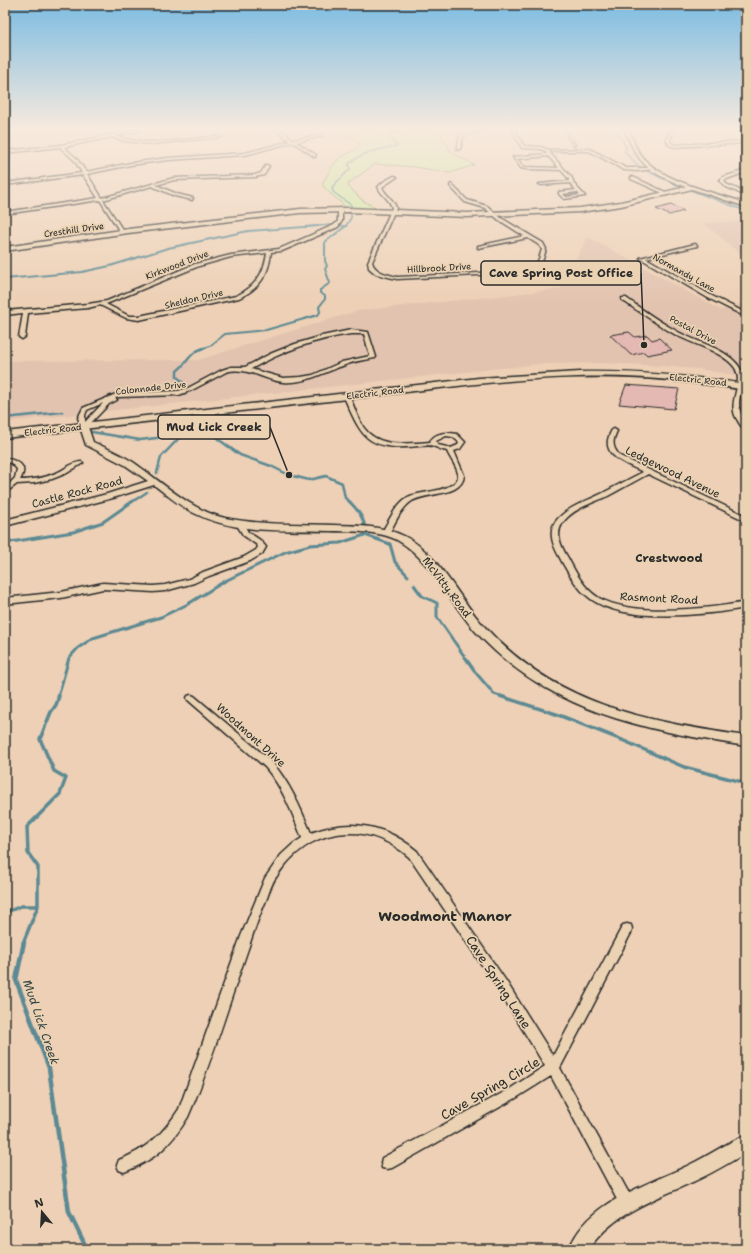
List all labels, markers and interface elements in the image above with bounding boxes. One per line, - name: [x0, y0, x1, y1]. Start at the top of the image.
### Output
- street label: Cresthill Drive: [43, 220, 105, 240]
- street label: Kirkwood Drive: [144, 247, 210, 283]
- street label: Normandy Lane: [651, 251, 717, 295]
- street label: Hillbrook Drive: [406, 260, 472, 276]
- callout: Cave Spring Post Office: [481, 261, 641, 285]
- text: Cave Spring Post Office: [489, 265, 633, 281]
- street label: Sheldon Drive: [164, 286, 224, 312]
- street label: Postal Drive: [667, 313, 719, 347]
- street label: Electric Road: [669, 371, 728, 389]
- street label: Colonnade Drive: [115, 378, 187, 398]
- street label: Electric Road: [346, 383, 405, 402]
- callout: Mud Lick Creek: [158, 415, 270, 439]
- text: Mud Lick Creek: [166, 419, 262, 435]
- street label: Electric Road: [24, 421, 83, 439]
- street label: Ledgewood Avenue: [623, 443, 723, 502]
- street label: Castle Rock Road: [30, 473, 124, 512]
- district label: Crestwood: [635, 550, 703, 566]
- street label: McVitty Road: [419, 554, 474, 621]
- street label: Rasmont Road: [619, 589, 699, 608]
- street label: Woodmont Drive: [213, 700, 289, 771]
- district label: Woodmont Manor: [378, 907, 512, 925]
- street label: Cave Spring Lane: [462, 932, 535, 1032]
- water label: Mud Lick Creek: [19, 977, 63, 1067]
- street label: Cave Spring Circle: [438, 1053, 543, 1124]
- north arrow: [22, 1192, 62, 1232]
- text: N: [33, 1194, 46, 1211]

